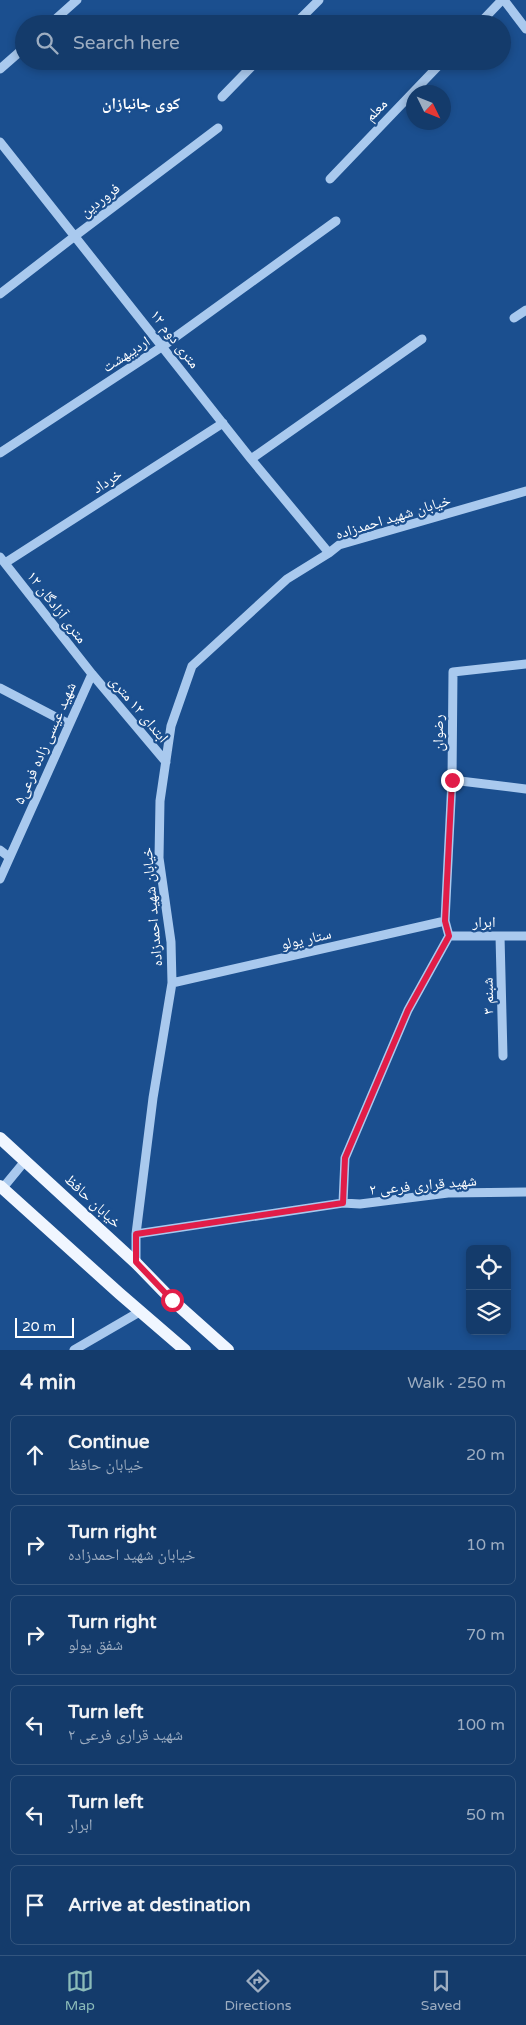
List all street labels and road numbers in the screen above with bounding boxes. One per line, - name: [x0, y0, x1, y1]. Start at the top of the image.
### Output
- street label: معلم: [361, 95, 392, 126]
- street label: فروردین: [76, 179, 124, 222]
- street label: ۱۲ متری دوم: [146, 306, 204, 373]
- street label: اردیبهشت: [99, 332, 153, 376]
- street label: خرداد: [89, 465, 126, 497]
- street label: خیابان شهید احمدزاده: [333, 491, 453, 544]
- street label: ۱۲ متری آزادگان: [22, 567, 91, 647]
- street label: ابتدای ۱۲ متری: [105, 672, 172, 747]
- street label: شهید عیسی زاده فرعی۵: [10, 679, 81, 807]
- street label: رضوان: [429, 714, 448, 751]
- street label: خیابان شهید احمدزاده: [138, 846, 167, 967]
- street label: ابرار: [471, 913, 496, 931]
- street label: ستار یولو: [279, 924, 333, 954]
- street label: شبنم ۳: [479, 977, 498, 1015]
- street label: خیابان حافظ: [60, 1170, 125, 1233]
- street label: شهید قراری فرعی ۲: [369, 1171, 478, 1200]

